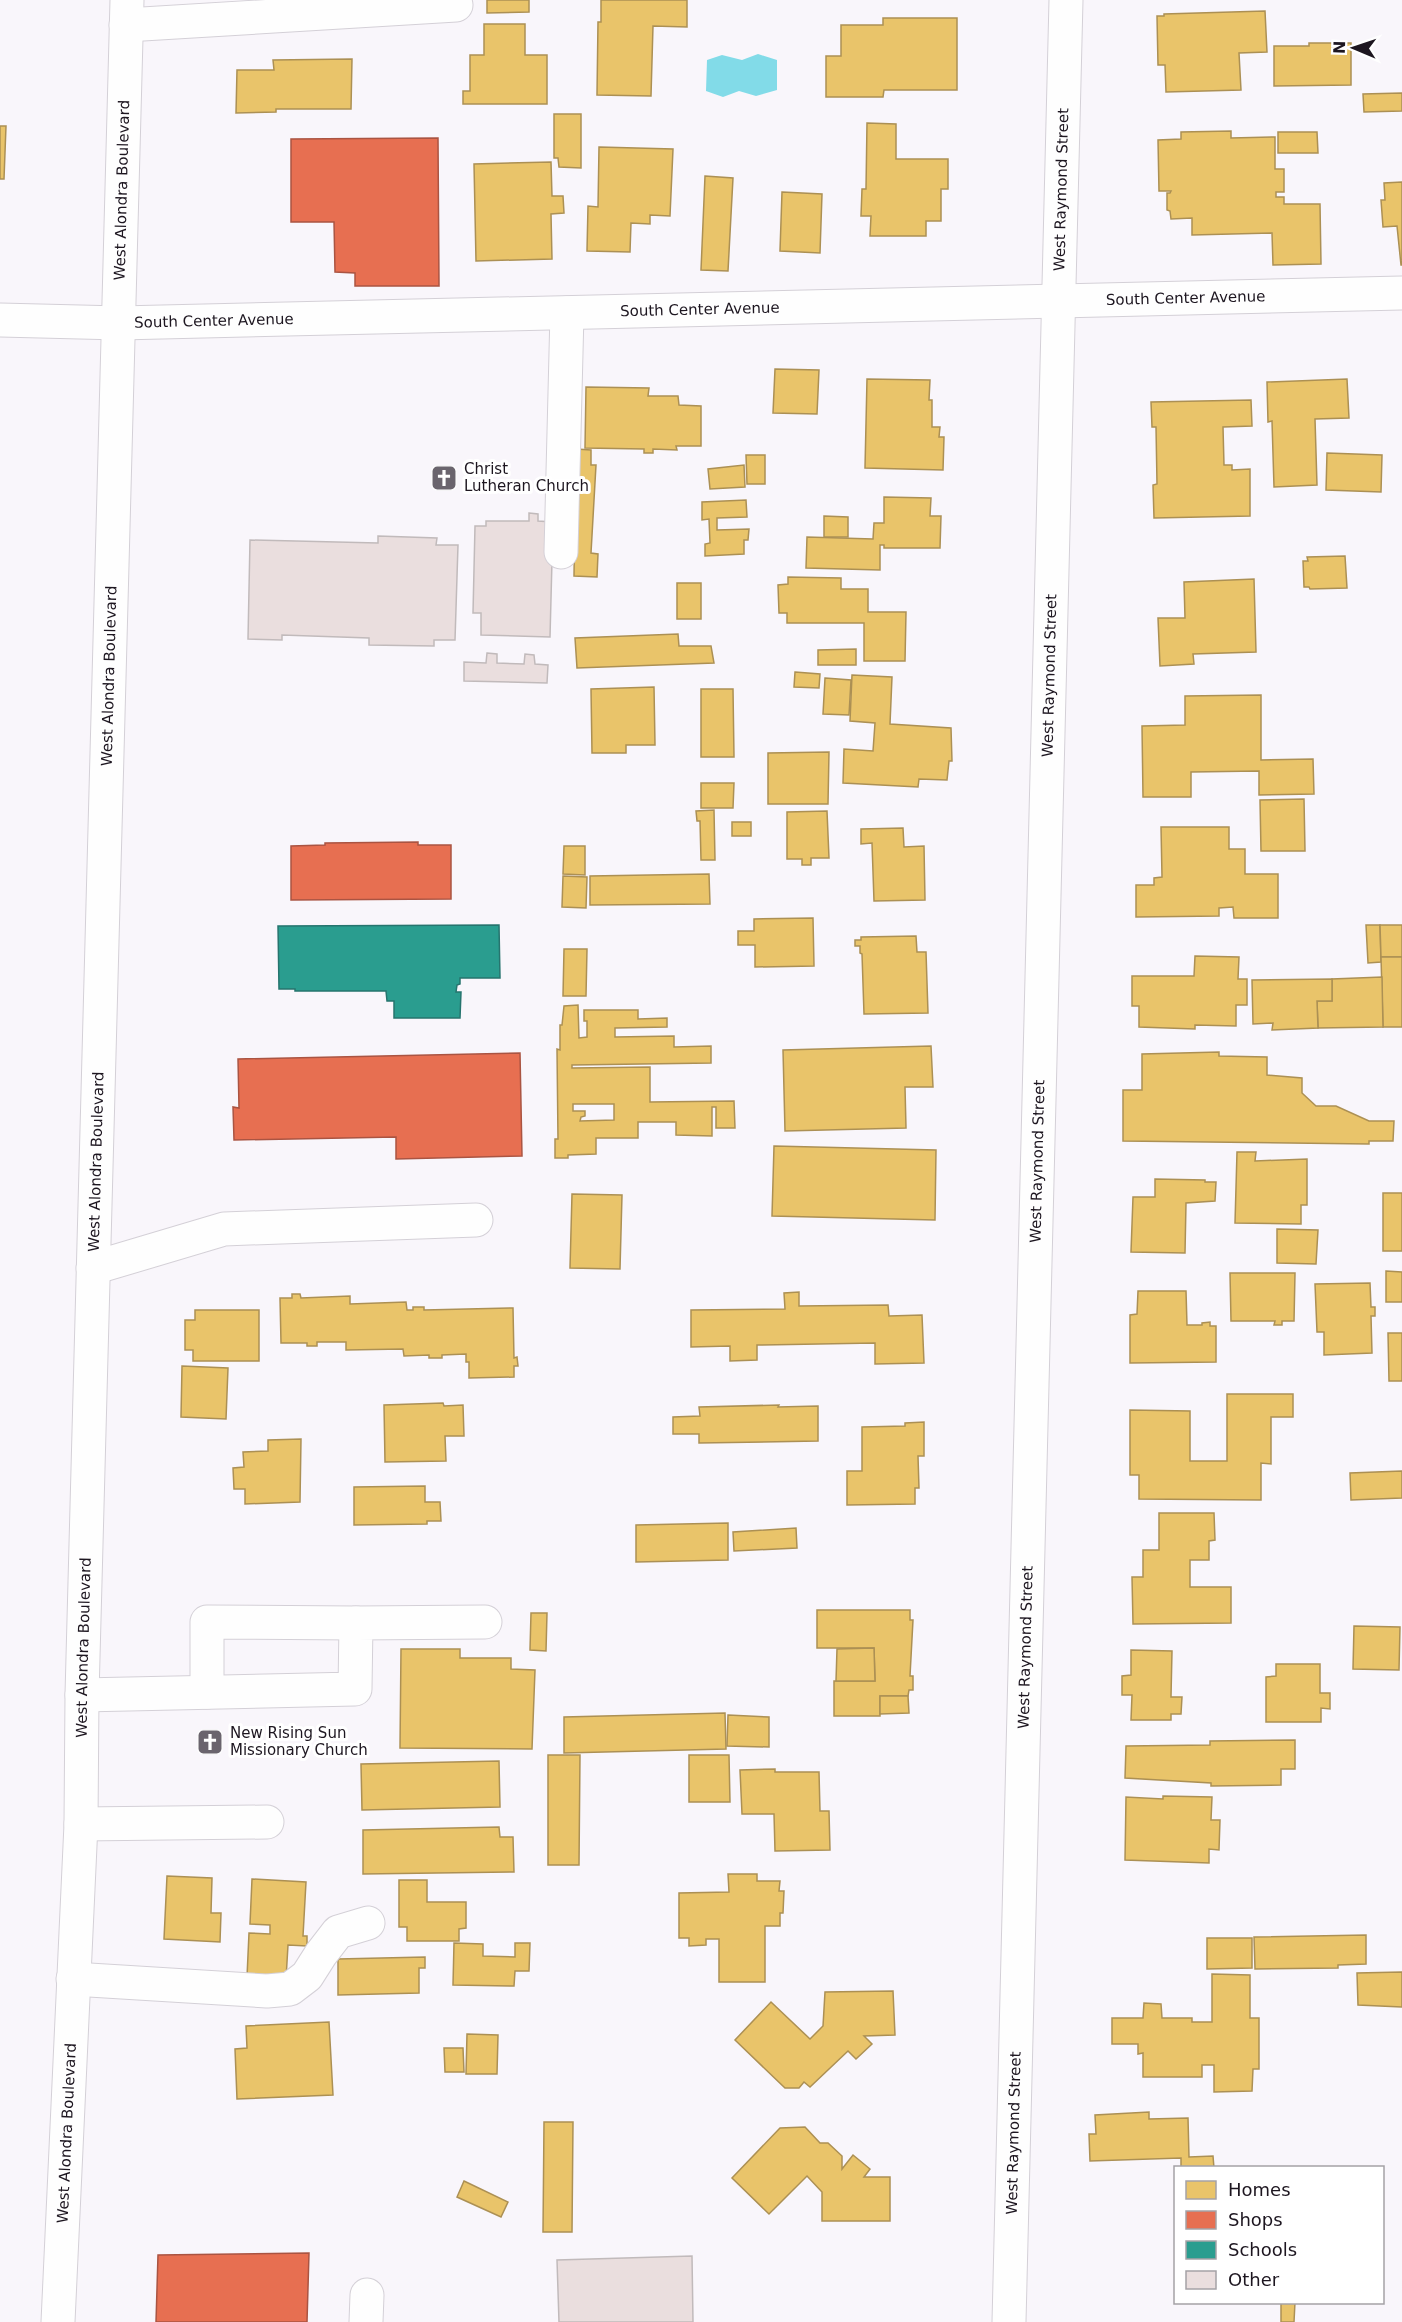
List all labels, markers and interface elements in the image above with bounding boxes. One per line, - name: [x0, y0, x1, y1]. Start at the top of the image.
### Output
- north arrow: [1324, 18, 1384, 78]
- text: N: [1330, 40, 1349, 55]
- street label: West Alondra Boulevard: [111, 100, 133, 280]
- street label: West Raymond Street: [1050, 108, 1072, 271]
- street label: South Center Avenue: [1106, 287, 1266, 309]
- street label: South Center Avenue: [620, 299, 780, 320]
- street label: South Center Avenue: [134, 310, 294, 332]
- place label: Christ Lutheran Church: [464, 460, 589, 495]
- church icon: Christ Lutheran Church: [429, 463, 459, 493]
- street label: West Alondra Boulevard: [98, 585, 120, 766]
- street label: West Raymond Street: [1038, 594, 1060, 757]
- street label: West Alondra Boulevard: [85, 1071, 108, 1252]
- street label: West Raymond Street: [1026, 1079, 1048, 1243]
- street label: West Alondra Boulevard: [73, 1557, 95, 1738]
- street label: West Raymond Street: [1015, 1565, 1037, 1729]
- place label: New Rising Sun Missionary Church: [230, 1724, 368, 1759]
- church icon: New Rising Sun Missionary Church: [195, 1727, 225, 1757]
- street label: West Alondra Boulevard: [54, 2043, 80, 2224]
- street label: West Raymond Street: [1003, 2051, 1025, 2215]
- legend: [1174, 2166, 1384, 2304]
- text: Homes: [1228, 2179, 1291, 2200]
- text: Shops: [1228, 2209, 1283, 2230]
- text: Schools: [1228, 2239, 1297, 2260]
- text: Other: [1228, 2269, 1280, 2290]

